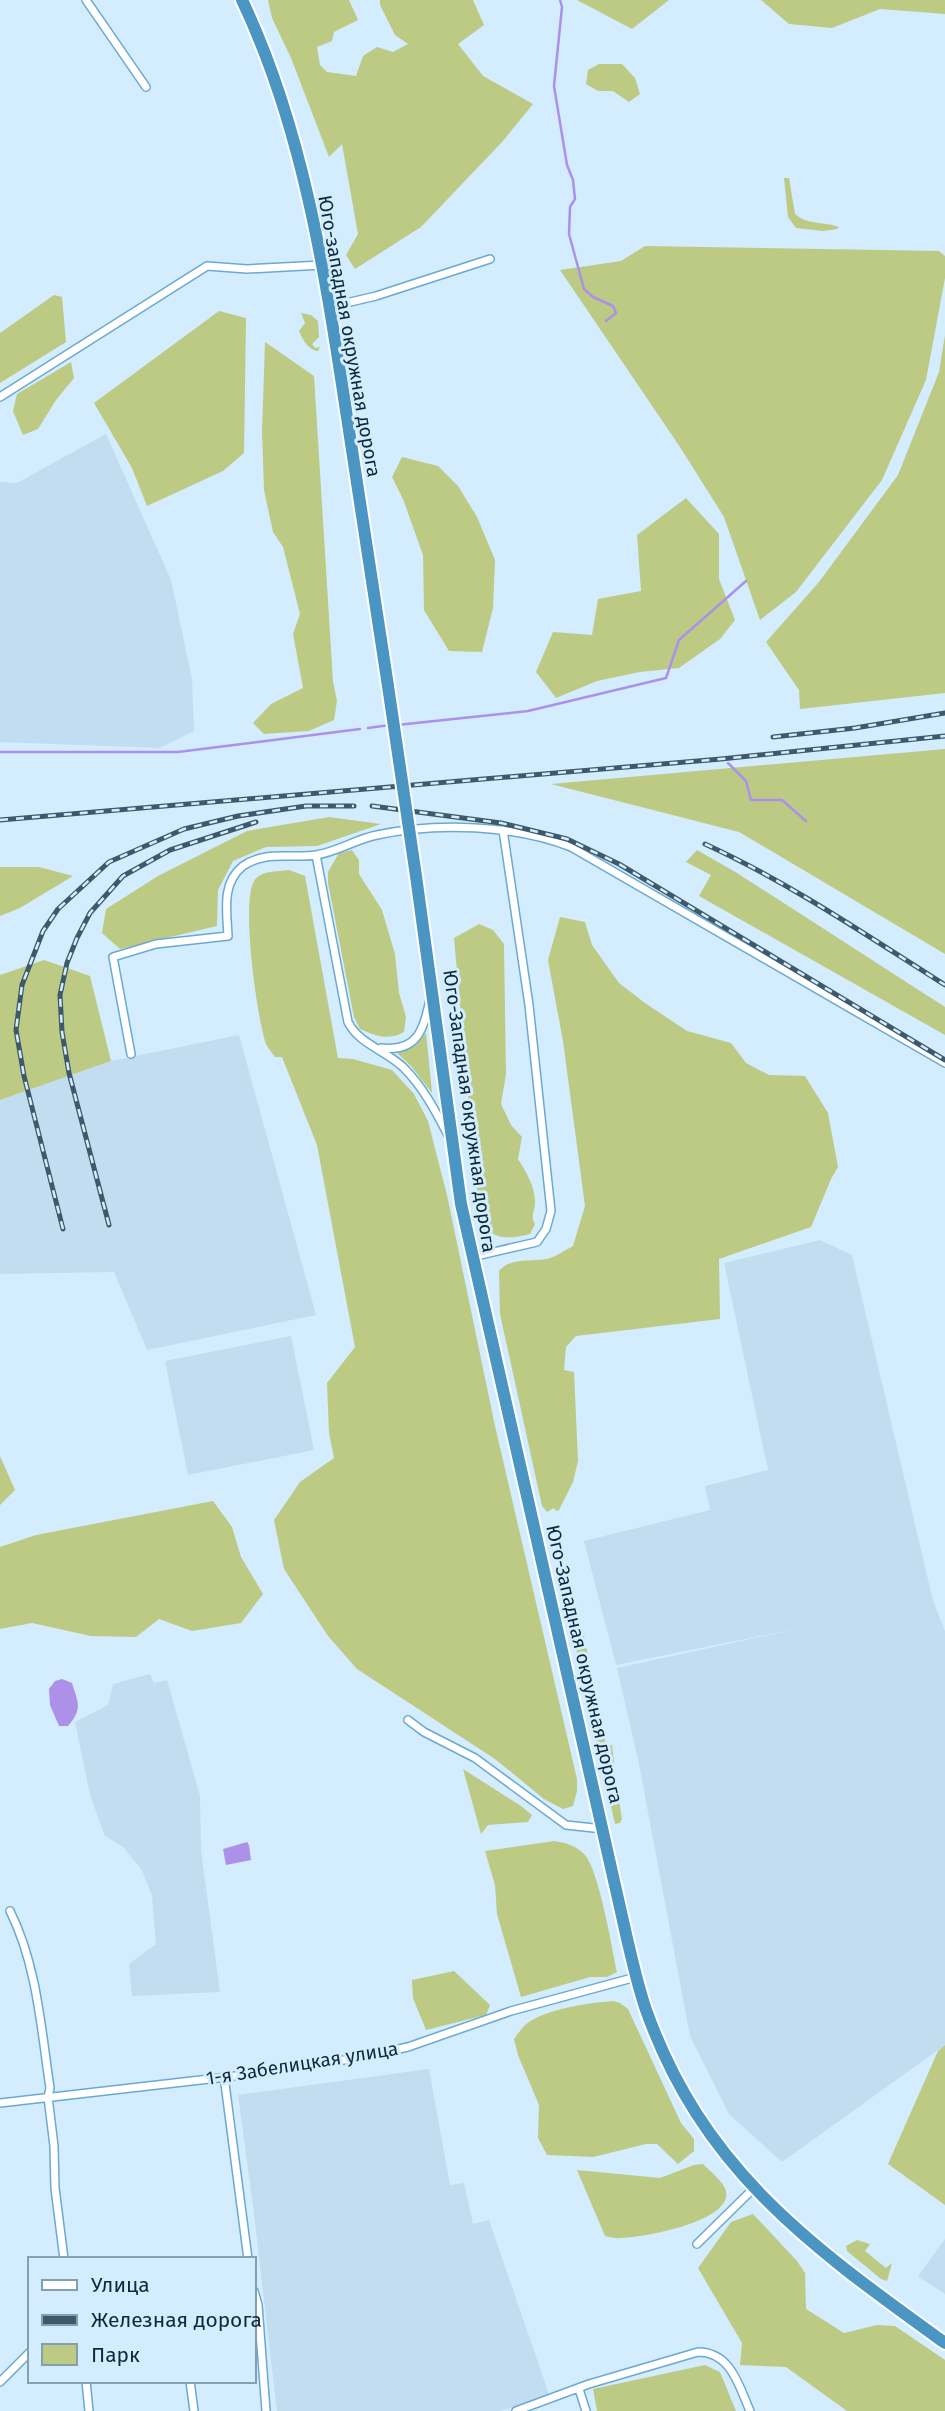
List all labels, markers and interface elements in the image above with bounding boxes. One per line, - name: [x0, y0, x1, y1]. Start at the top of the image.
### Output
- street label: Юго-западная окружная дорога: [313, 193, 386, 479]
- street label: Юго-Западная окружная дорога: [438, 968, 501, 1254]
- street label: Юго-Западная окружная дорога: [541, 1522, 628, 1806]
- street label: 1-я Забелицкая улица: [204, 2037, 400, 2090]
- legend: [28, 2257, 256, 2383]
- text: Улица: [91, 2272, 150, 2298]
- text: Железная дорога: [91, 2307, 262, 2333]
- text: Парк: [91, 2342, 140, 2368]

